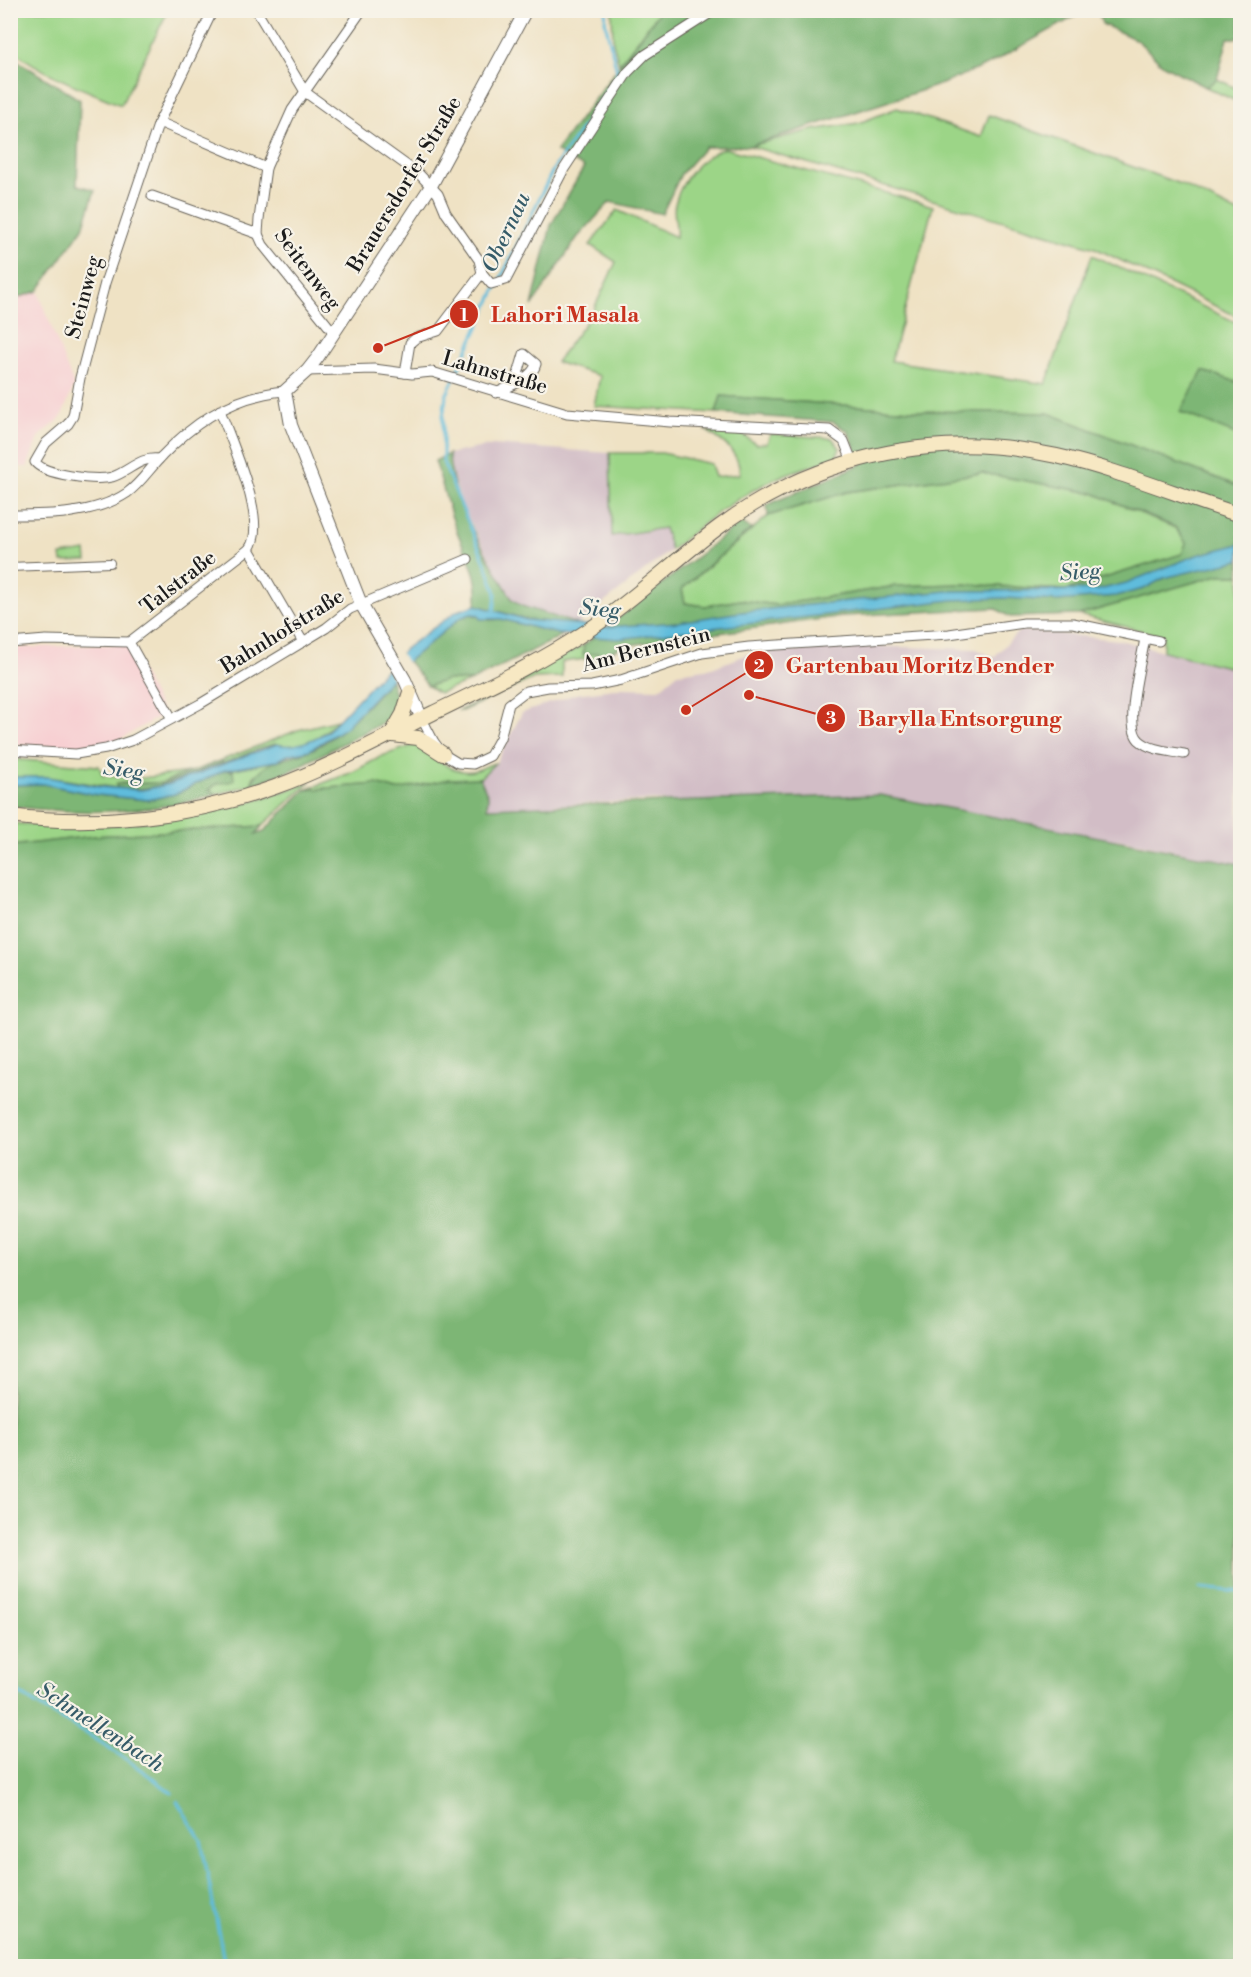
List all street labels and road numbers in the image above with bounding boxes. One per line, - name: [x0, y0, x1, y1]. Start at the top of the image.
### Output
- street label: Brauersdorfer Straße: [341, 92, 468, 278]
- street label: Seitenweg: [268, 224, 346, 316]
- street label: Steinweg: [60, 253, 108, 342]
- street label: Lahnstraße: [439, 346, 550, 400]
- street label: Talstraße: [135, 545, 222, 620]
- street label: Bahnhofstraße: [215, 583, 349, 681]
- street label: Am Bernstein: [579, 621, 713, 679]

